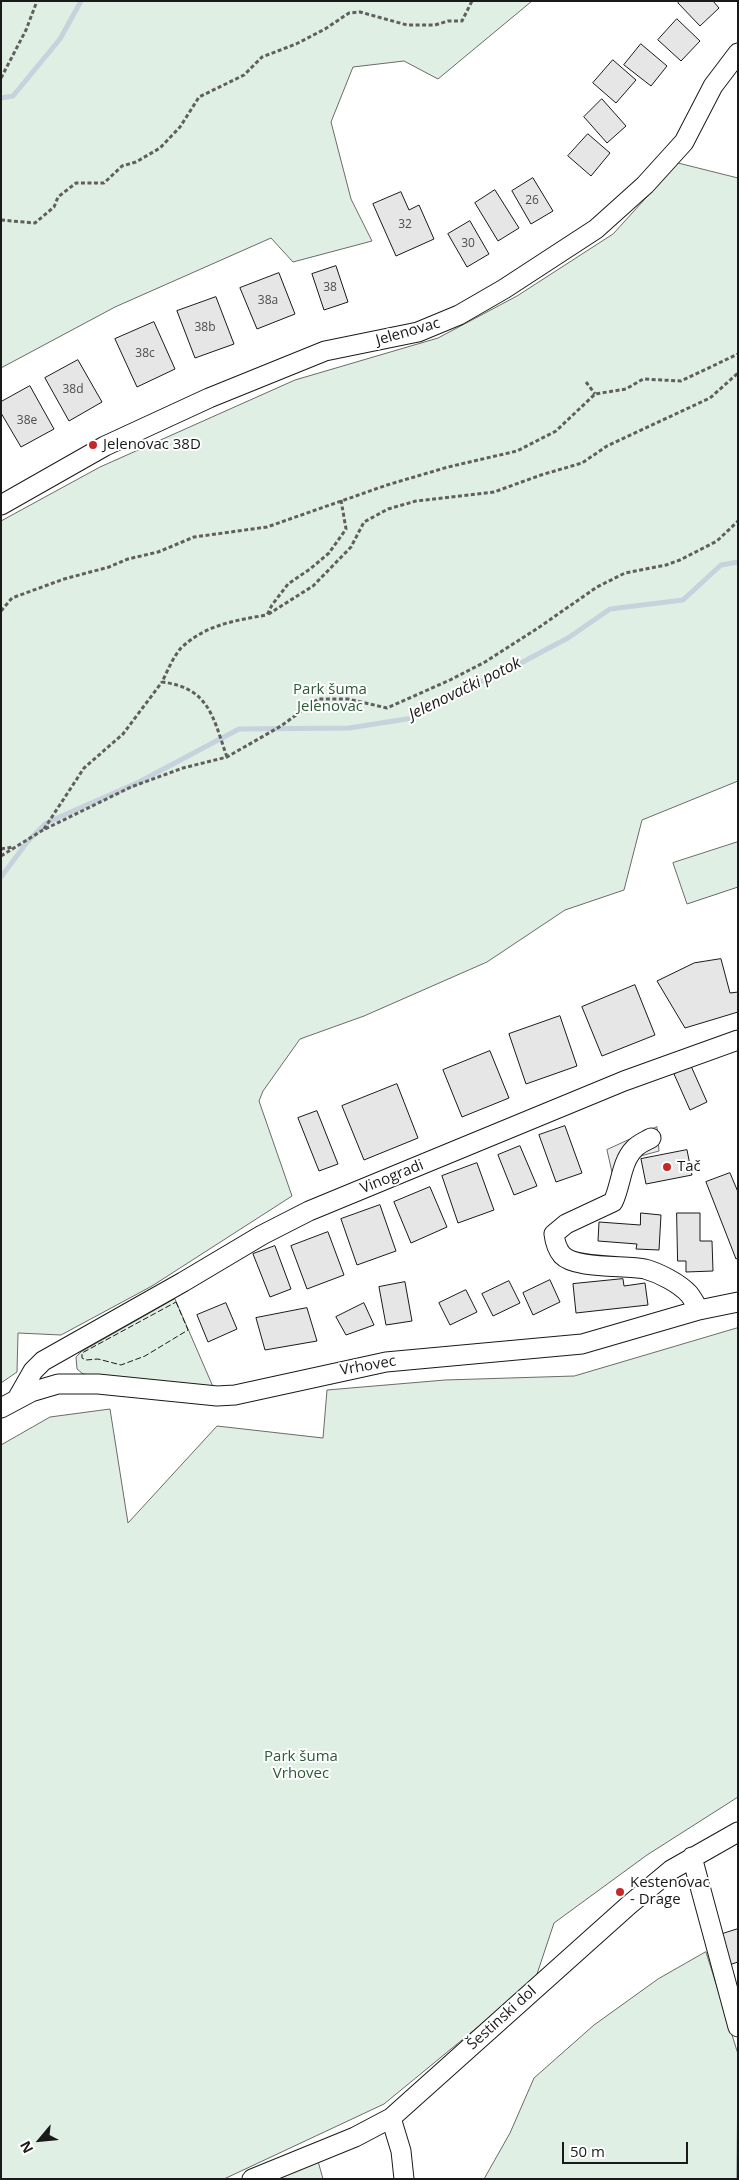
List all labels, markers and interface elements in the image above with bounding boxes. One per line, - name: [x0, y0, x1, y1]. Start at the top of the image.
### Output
- house number: 26: [525, 194, 539, 208]
- house number: 32: [398, 218, 412, 232]
- house number: 30: [461, 237, 475, 251]
- house number: 38: [323, 281, 337, 295]
- house number: 38a: [258, 294, 278, 308]
- street label: Jelenovac: [374, 314, 442, 350]
- house number: 38b: [194, 321, 216, 335]
- house number: 38c: [135, 347, 155, 361]
- house number: 38d: [62, 383, 84, 397]
- house number: 38e: [17, 414, 37, 428]
- place label: Jelenovac 38D: [103, 436, 201, 454]
- marker: Jelenovac 38D: [87, 439, 99, 451]
- water label: Jelenovački potok: [406, 654, 524, 724]
- park label: Park šuma Jelenovac: [293, 681, 367, 716]
- street label: Vinogradi: [358, 1156, 426, 1198]
- place label: Tač: [677, 1158, 701, 1176]
- marker: Tač: [661, 1161, 673, 1173]
- street label: Vrhovec: [339, 1352, 397, 1380]
- park label: Park šuma Vrhovec: [264, 1748, 338, 1783]
- place label: Kestenovac - Drage: [630, 1874, 710, 1909]
- marker: Kestenovac - Drage: [614, 1886, 626, 1898]
- street label: Šestinski dol: [464, 1982, 540, 2054]
- north arrow: [15, 2115, 65, 2165]
- scale bar: [564, 2132, 690, 2164]
- text: N: [15, 2138, 37, 2157]
- text: 50 m: [570, 2141, 605, 2161]

